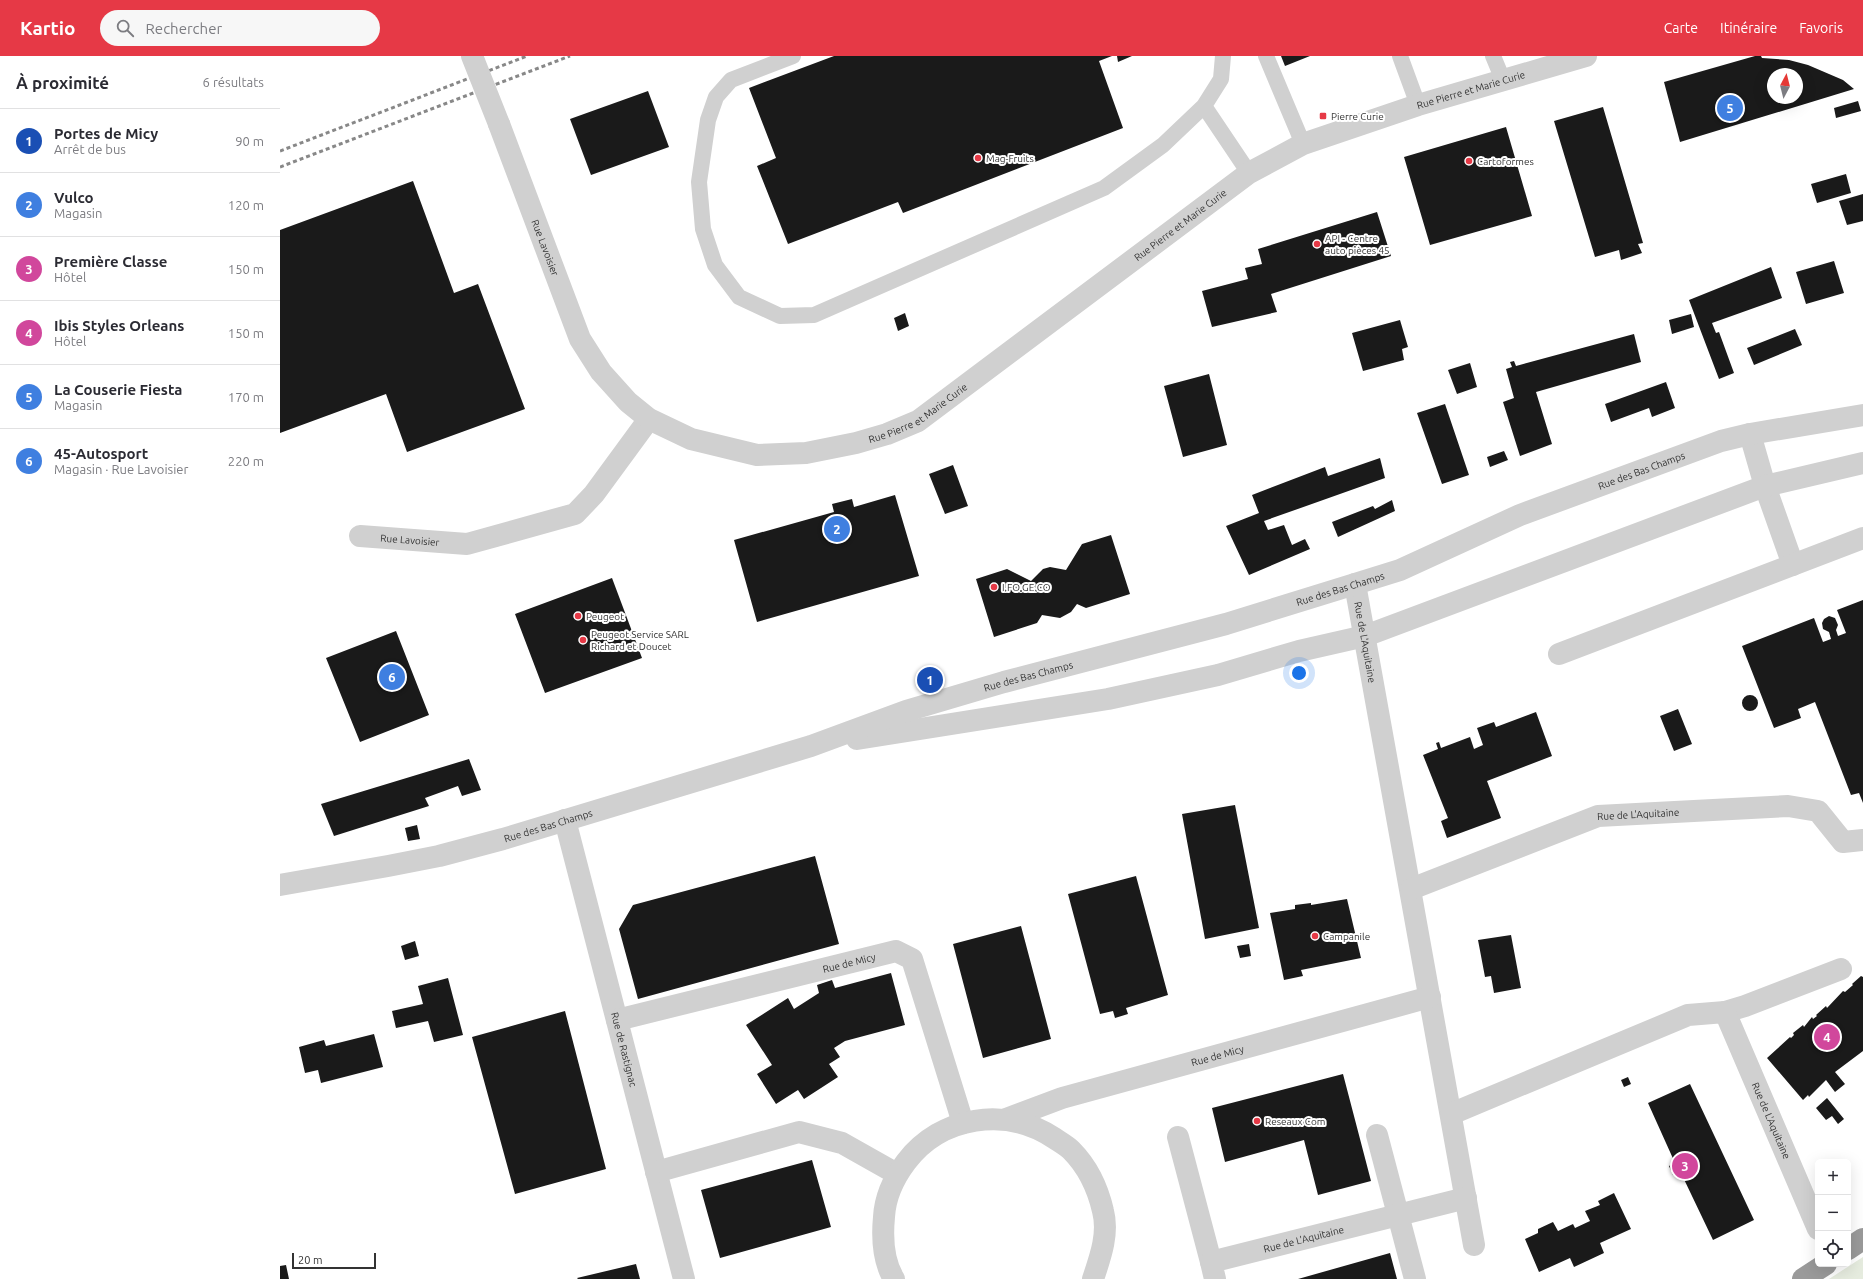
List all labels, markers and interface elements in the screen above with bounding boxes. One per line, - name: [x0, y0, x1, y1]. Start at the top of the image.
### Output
- search box: [100, 10, 380, 46]
- text: Kartio: [20, 17, 76, 39]
- icon: search: [114, 17, 136, 39]
- text: Rechercher: [146, 20, 222, 37]
- text: Carte: [1664, 20, 1698, 36]
- text: Itinéraire: [1720, 20, 1777, 36]
- text: Favoris: [1799, 20, 1843, 36]
- north arrow: [1767, 68, 1803, 104]
- street label: Rue Pierre et Marie Curie: [1415, 69, 1526, 111]
- text: À proximité: [16, 73, 109, 92]
- text: 6 résultats: [203, 75, 264, 89]
- pin: 5: [1717, 93, 1743, 123]
- marker: Pierre Curie: [1318, 111, 1328, 121]
- place label: Pierre Curie: [1331, 111, 1384, 122]
- text: Portes de Micy: [54, 125, 158, 142]
- text: 1: [25, 134, 33, 148]
- text: 90 m: [235, 134, 264, 148]
- text: Arrêt de bus: [54, 142, 126, 156]
- marker: Mag-Fruits: [973, 153, 983, 163]
- place label: Mag-Fruits: [986, 153, 1034, 164]
- marker: Cartoformes: [1464, 156, 1474, 166]
- place label: Cartoformes: [1477, 156, 1534, 167]
- street label: Rue Pierre et Marie Curie: [1132, 187, 1228, 263]
- text: Vulco: [54, 189, 94, 206]
- text: 2: [25, 198, 33, 212]
- text: 120 m: [228, 198, 264, 212]
- text: Magasin: [54, 206, 102, 220]
- street label: Rue Lavoisier: [530, 218, 561, 277]
- place label: API - Centre auto pièces 45: [1325, 233, 1390, 256]
- marker: API - Centre auto pièces 45: [1312, 239, 1322, 249]
- text: Première Classe: [54, 253, 167, 270]
- text: 3: [25, 262, 33, 276]
- text: 150 m: [228, 262, 264, 276]
- text: Hôtel: [54, 270, 86, 284]
- text: Ibis Styles Orleans: [54, 317, 184, 334]
- text: 4: [25, 326, 33, 340]
- text: 150 m: [228, 326, 264, 340]
- text: Hôtel: [54, 334, 86, 348]
- text: La Couserie Fiesta: [54, 381, 182, 398]
- street label: Rue Pierre et Marie Curie: [867, 381, 969, 445]
- text: 5: [25, 390, 33, 404]
- text: 170 m: [228, 390, 264, 404]
- text: Magasin: [54, 398, 102, 412]
- text: 45-Autosport: [54, 445, 148, 462]
- street label: Rue des Bas Champs: [1596, 449, 1686, 491]
- text: 6: [25, 454, 33, 468]
- text: 220 m: [228, 454, 264, 468]
- text: Magasin · Rue Lavoisier: [54, 462, 188, 476]
- pin: 2: [824, 514, 850, 544]
- street label: Rue Lavoisier: [380, 532, 440, 547]
- street label: Rue des Bas Champs: [1295, 570, 1386, 607]
- marker: I.FO.GE.CO: [989, 582, 999, 592]
- place label: I.FO.GE.CO: [1002, 582, 1051, 593]
- street label: Rue de L'Aquitaine: [1353, 601, 1378, 684]
- marker: Peugeot: [573, 611, 583, 621]
- place label: Peugeot: [586, 611, 624, 622]
- place label: Peugeot Service SARL Richard et Doucet: [591, 629, 689, 652]
- marker: Peugeot Service SARL Richard et Doucet: [578, 635, 588, 645]
- street label: Rue des Bas Champs: [982, 659, 1074, 693]
- pin: 6: [379, 662, 405, 692]
- your location: [1289, 663, 1309, 683]
- pin: 1: [917, 665, 943, 695]
- street label: Rue de L'Aquitaine: [1597, 806, 1680, 822]
- street label: Rue des Bas Champs: [503, 807, 594, 844]
- marker: Campanile: [1310, 931, 1320, 941]
- place label: Campanile: [1323, 931, 1370, 942]
- street label: Rue de Micy: [821, 951, 877, 974]
- street label: Rue de Rastignac: [610, 1011, 640, 1088]
- pin: 4: [1814, 1022, 1840, 1052]
- street label: Rue de Micy: [1190, 1043, 1245, 1068]
- street label: Rue de L'Aquitaine: [1750, 1080, 1793, 1161]
- marker: Reseaux Com: [1252, 1116, 1262, 1126]
- place label: Reseaux Com: [1265, 1116, 1325, 1127]
- pin: 3: [1672, 1151, 1698, 1181]
- map controls: [1815, 1159, 1851, 1267]
- button: +: [1815, 1159, 1851, 1195]
- button: −: [1815, 1195, 1851, 1231]
- street label: Rue de L'Aquitaine: [1262, 1223, 1345, 1254]
- button: locate: [1815, 1231, 1851, 1267]
- scale bar: [292, 1251, 376, 1270]
- text: 20 m: [298, 1254, 322, 1266]

